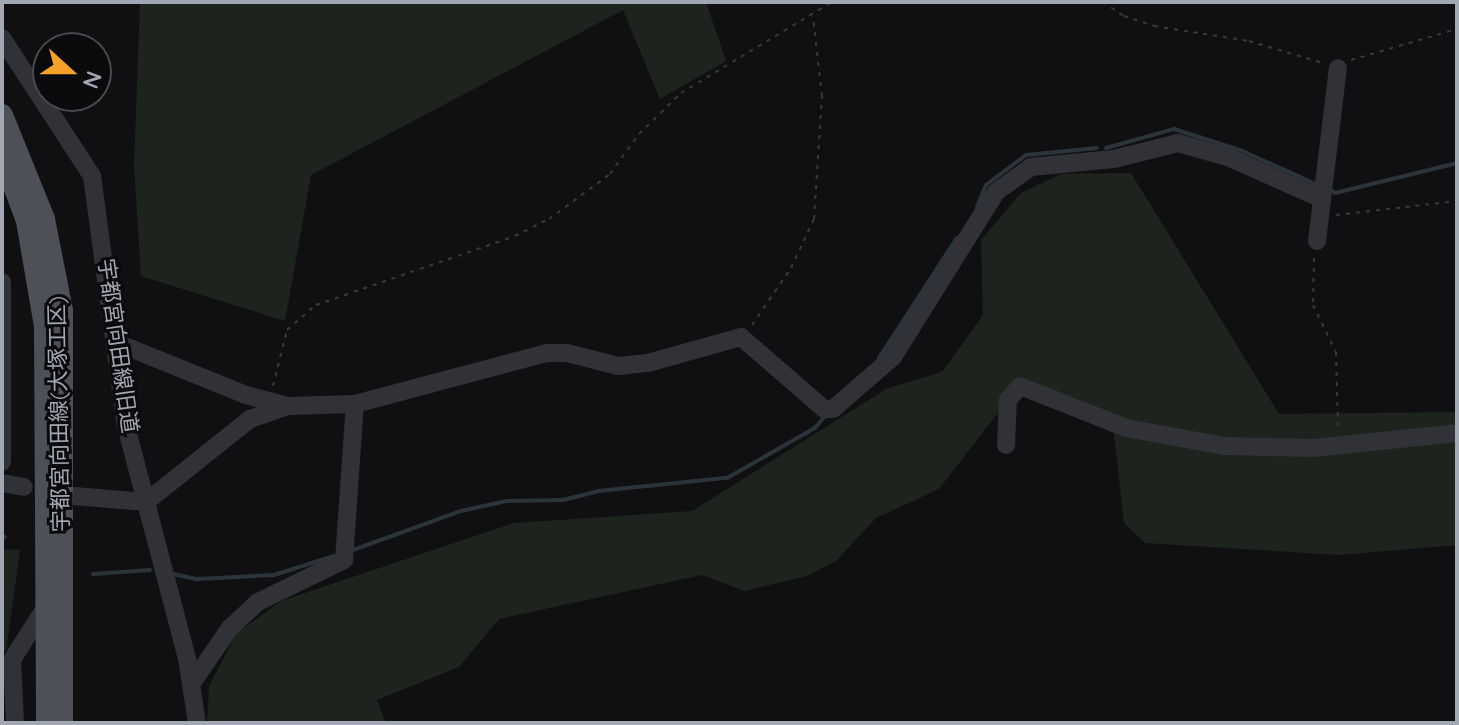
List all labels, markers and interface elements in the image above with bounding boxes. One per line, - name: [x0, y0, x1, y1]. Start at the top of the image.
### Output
- north arrow: [32, 32, 112, 112]
- text: N: [77, 67, 109, 92]
- street label: 宇都宮向田線旧道: [93, 257, 143, 435]
- street label: 宇都宮向田線(大塚工区): [44, 296, 74, 532]

